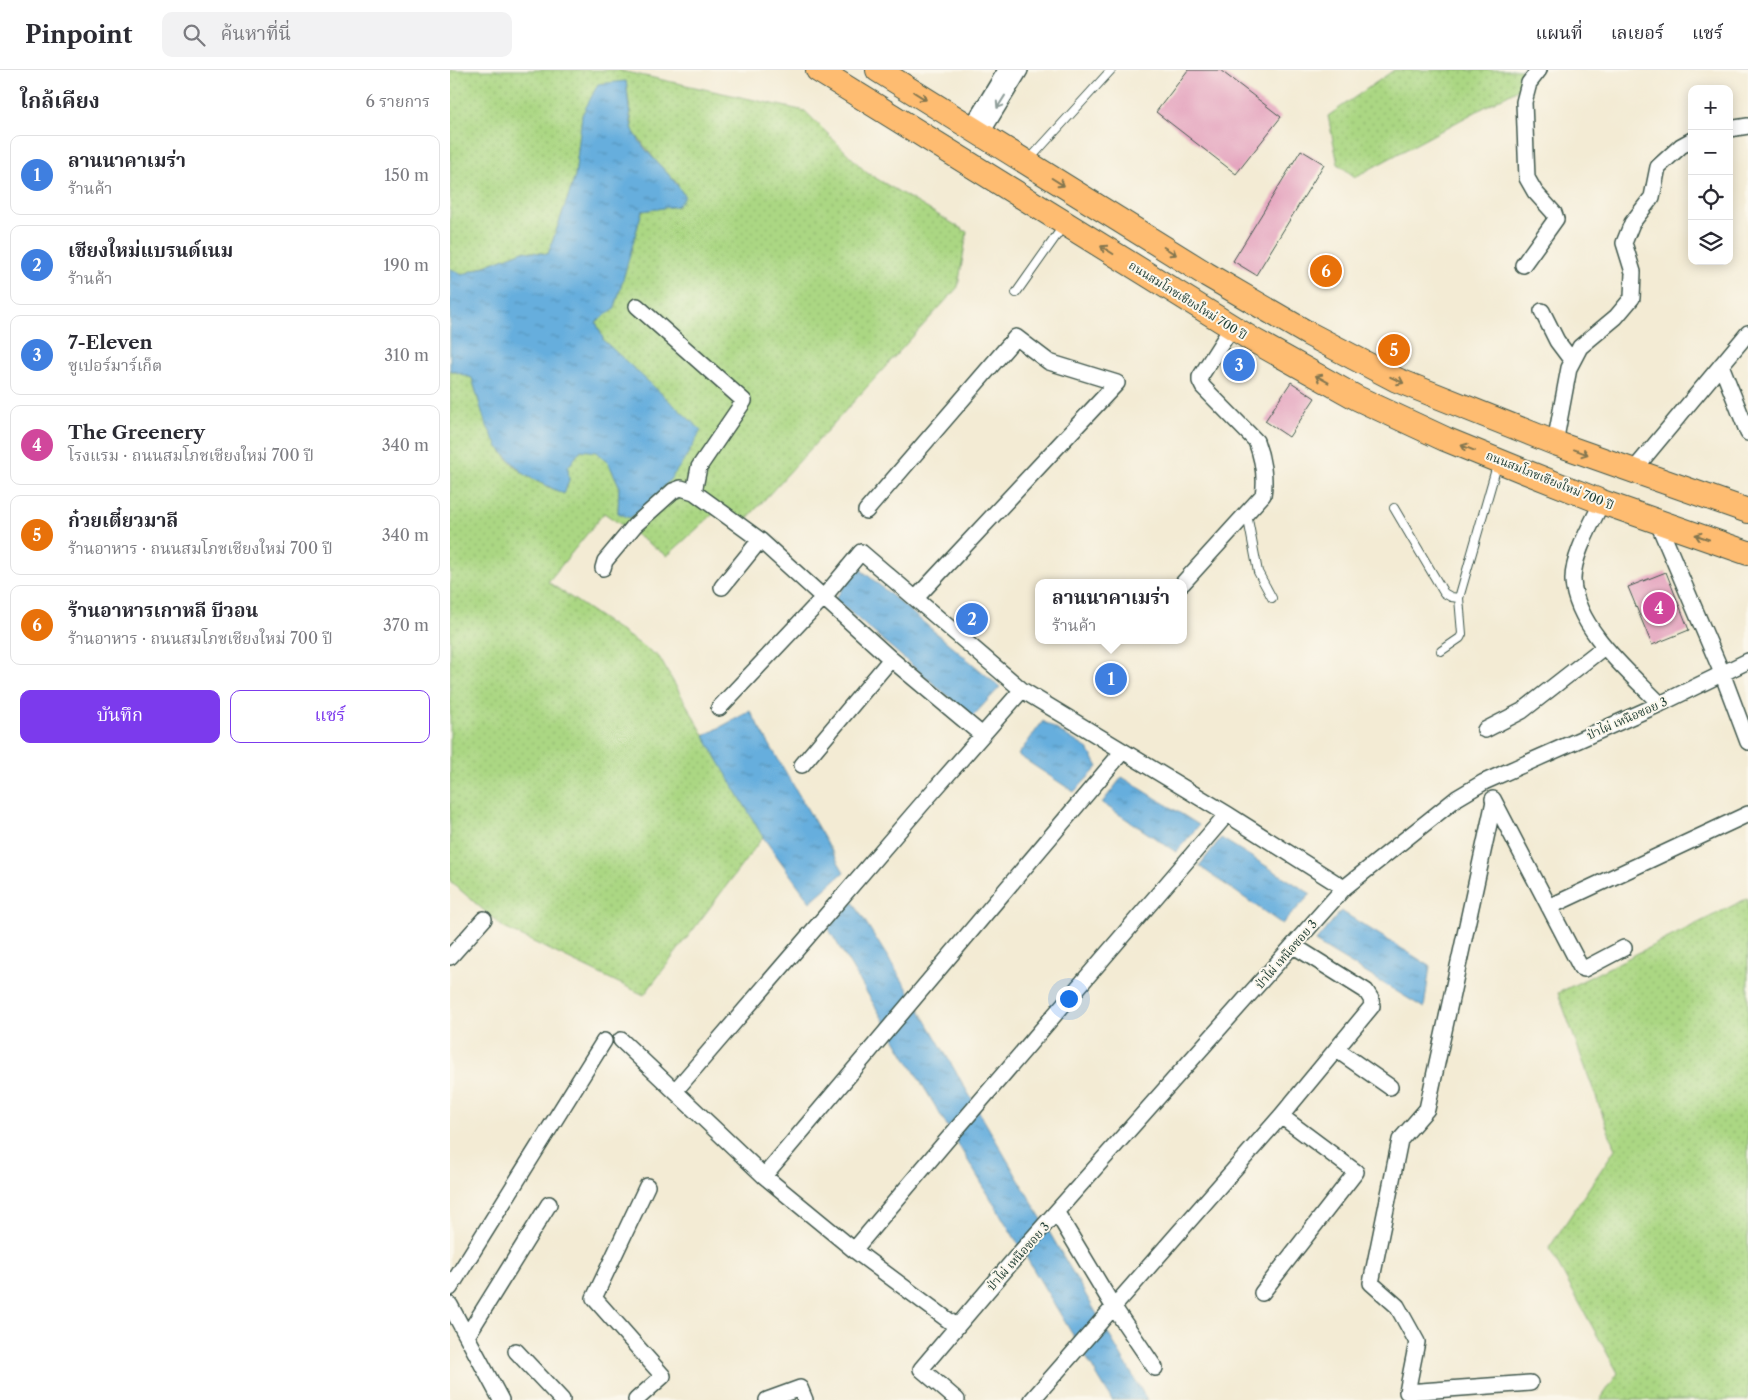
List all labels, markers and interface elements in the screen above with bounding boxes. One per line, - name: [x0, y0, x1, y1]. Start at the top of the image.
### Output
- search box: [162, 12, 512, 57]
- text: Pinpoint: [25, 20, 132, 49]
- icon: search: [180, 21, 208, 49]
- text: ค้นหาที่นี่: [220, 22, 291, 45]
- text: แผนที่: [1535, 22, 1583, 44]
- text: เลเยอร์: [1611, 22, 1664, 44]
- text: แชร์: [1692, 22, 1723, 44]
- map controls: [1688, 85, 1733, 265]
- button: +: [1688, 85, 1733, 130]
- text: ใกล้เคียง: [20, 88, 100, 113]
- text: 6 รายการ: [365, 91, 430, 111]
- one-way arrow: [912, 91, 926, 101]
- one-way arrow: [996, 95, 1006, 109]
- button: −: [1688, 130, 1733, 175]
- text: ลานนาคาเมร่า: [68, 149, 186, 172]
- text: 1: [33, 165, 41, 185]
- text: 150 m: [384, 165, 429, 185]
- button: locate: [1688, 175, 1733, 220]
- one-way arrow: [1050, 177, 1064, 187]
- text: ร้านค้า: [68, 178, 112, 198]
- button: layers: [1688, 220, 1733, 265]
- text: เชียงใหม่แบรนด์เนม: [68, 239, 233, 262]
- one-way arrow: [1101, 245, 1115, 255]
- one-way arrow: [1162, 247, 1176, 257]
- pin: 6: [1310, 252, 1342, 290]
- text: 2: [32, 255, 42, 275]
- text: 190 m: [384, 255, 429, 275]
- street label: ถนนสมโภชเชียงใหม่ 700 ปี: [1126, 257, 1250, 343]
- text: ร้านค้า: [68, 268, 112, 288]
- text: 7-Eleven: [68, 331, 153, 354]
- pin: 5: [1378, 331, 1410, 369]
- text: 3: [32, 345, 42, 365]
- text: 310 m: [384, 345, 429, 365]
- pin: 3: [1223, 346, 1255, 384]
- text: ซูเปอร์มาร์เก็ต: [68, 355, 162, 375]
- one-way arrow: [1315, 373, 1329, 383]
- one-way arrow: [1389, 376, 1404, 385]
- text: The Greenery: [68, 421, 205, 444]
- text: 4: [32, 435, 42, 455]
- text: 340 m: [382, 435, 429, 455]
- one-way arrow: [1461, 443, 1477, 452]
- text: โรงแรม · ถนนสมโภชเชียงใหม่ 700 ปี: [68, 445, 314, 465]
- street label: ถนนสมโภชเชียงใหม่ 700 ปี: [1484, 447, 1617, 513]
- one-way arrow: [1572, 448, 1588, 457]
- text: ก๋วยเตี๋ยวมาลี: [68, 509, 178, 532]
- text: 5: [33, 525, 41, 545]
- text: 340 m: [382, 525, 429, 545]
- one-way arrow: [1695, 532, 1710, 541]
- text: ร้านอาหาร · ถนนสมโภชเชียงใหม่ 700 ปี: [68, 538, 333, 558]
- popup: [1035, 579, 1187, 644]
- text: ลานนาคาเมร่า: [1052, 586, 1170, 609]
- pin: 4: [1643, 589, 1675, 627]
- text: ร้านอาหารเกาหลี บีวอน: [68, 599, 258, 622]
- pin: 2: [956, 600, 988, 638]
- text: 6: [32, 615, 42, 635]
- text: 370 m: [383, 615, 429, 635]
- text: ร้านค้า: [1052, 615, 1096, 635]
- text: ร้านอาหาร · ถนนสมโภชเชียงใหม่ 700 ปี: [68, 628, 333, 648]
- pin: 1: [1095, 660, 1127, 698]
- button: บันทึก: [20, 690, 220, 743]
- button: แชร์: [230, 690, 430, 743]
- street label: ป่าไผ่ เหนือซอย 3: [1584, 693, 1670, 742]
- street label: ป่าไผ่ เหนือซอย 3: [1251, 916, 1320, 992]
- your location: [1056, 986, 1082, 1012]
- street label: ป่าไผ่ เหนือซอย 3: [983, 1218, 1053, 1293]

